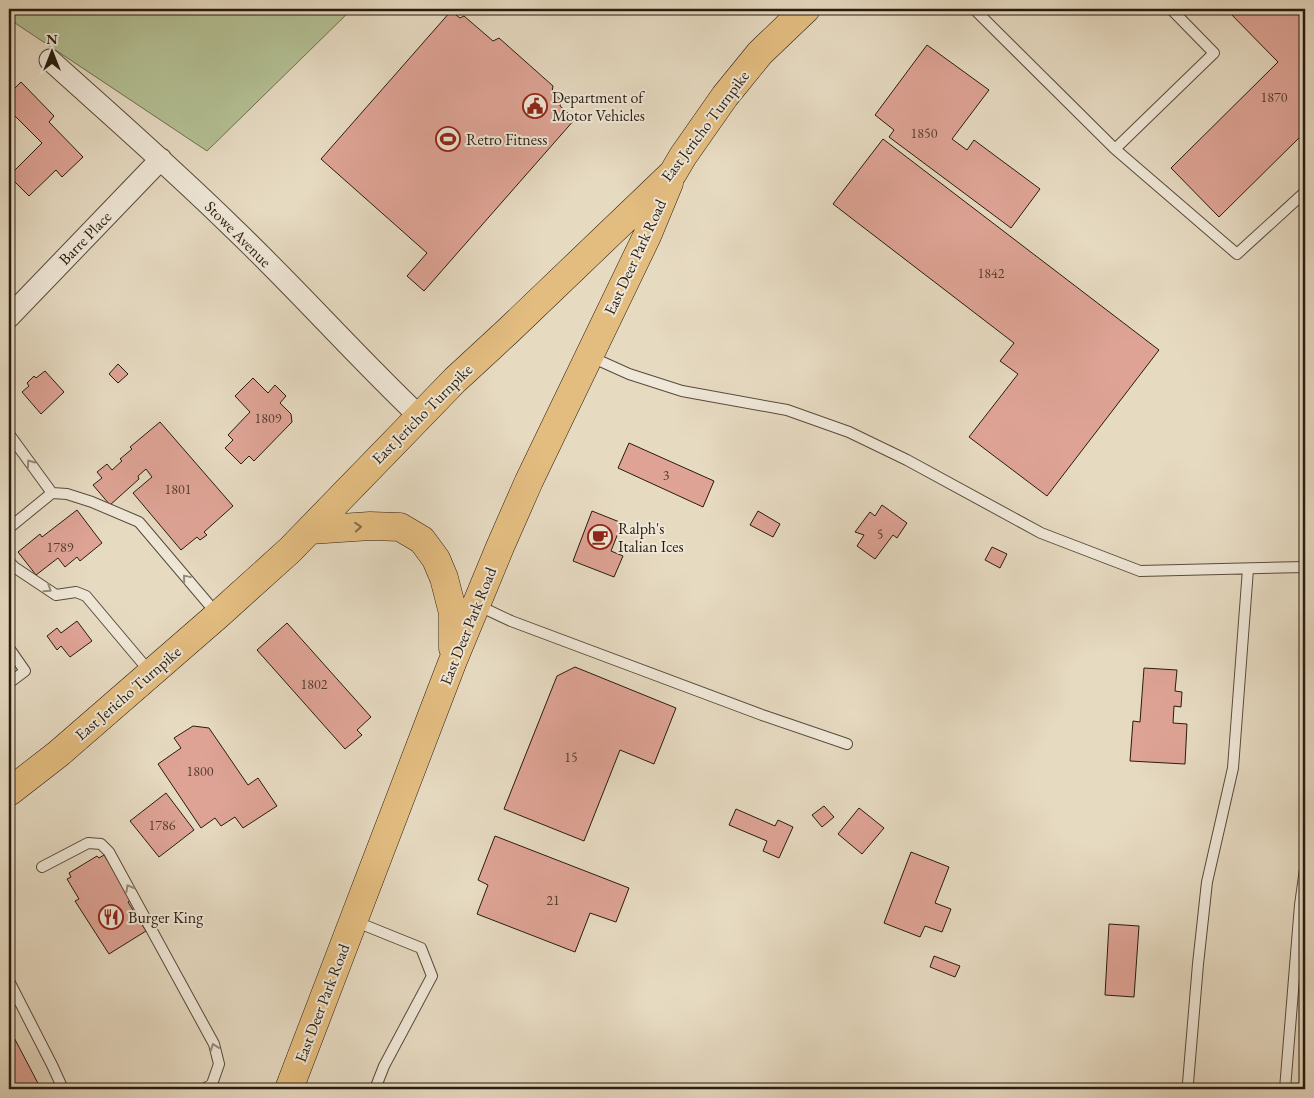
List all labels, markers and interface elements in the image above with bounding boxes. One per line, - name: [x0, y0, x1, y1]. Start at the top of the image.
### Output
- north arrow: [28, 28, 78, 78]
- text: N: [46, 30, 58, 48]
- street label: East Jericho Turnpike: [656, 66, 754, 186]
- place label: Department of Motor Vehicles: [552, 87, 645, 126]
- house number: 1870: [1261, 88, 1288, 106]
- public building icon: Department of Motor Vehicles: [522, 93, 548, 119]
- house number: 1850: [911, 124, 938, 142]
- sports icon: Retro Fitness: [435, 126, 461, 152]
- place label: Retro Fitness: [466, 129, 547, 150]
- street label: East Deer Park Road: [599, 195, 671, 318]
- street label: Stowe Avenue: [200, 196, 276, 272]
- street label: Barre Place: [54, 206, 116, 270]
- house number: 1842: [978, 264, 1005, 282]
- street label: East Jericho Turnpike: [367, 359, 477, 469]
- house number: 1809: [255, 409, 282, 427]
- one-way arrow: [28, 460, 36, 469]
- house number: 3: [663, 466, 670, 484]
- house number: 1801: [165, 480, 191, 498]
- place label: Ralph's Italian Ices: [618, 518, 684, 557]
- one-way arrow: [355, 521, 363, 532]
- cafe icon: Ralph's Italian Ices: [587, 524, 613, 550]
- house number: 5: [877, 525, 883, 543]
- house number: 1789: [47, 538, 74, 556]
- street label: East Deer Park Road: [435, 563, 502, 688]
- one-way arrow: [184, 575, 192, 584]
- one-way arrow: [42, 583, 52, 592]
- street label: East Jericho Turnpike: [70, 641, 186, 745]
- house number: 1802: [301, 675, 328, 693]
- house number: 15: [564, 748, 578, 766]
- house number: 1800: [187, 762, 214, 780]
- house number: 1786: [149, 816, 176, 834]
- one-way arrow: [125, 884, 135, 893]
- house number: 21: [546, 891, 560, 909]
- restaurant icon: Burger King: [98, 904, 124, 930]
- place label: Burger King: [128, 907, 204, 928]
- street label: East Deer Park Road: [290, 940, 355, 1065]
- one-way arrow: [210, 1043, 220, 1052]

